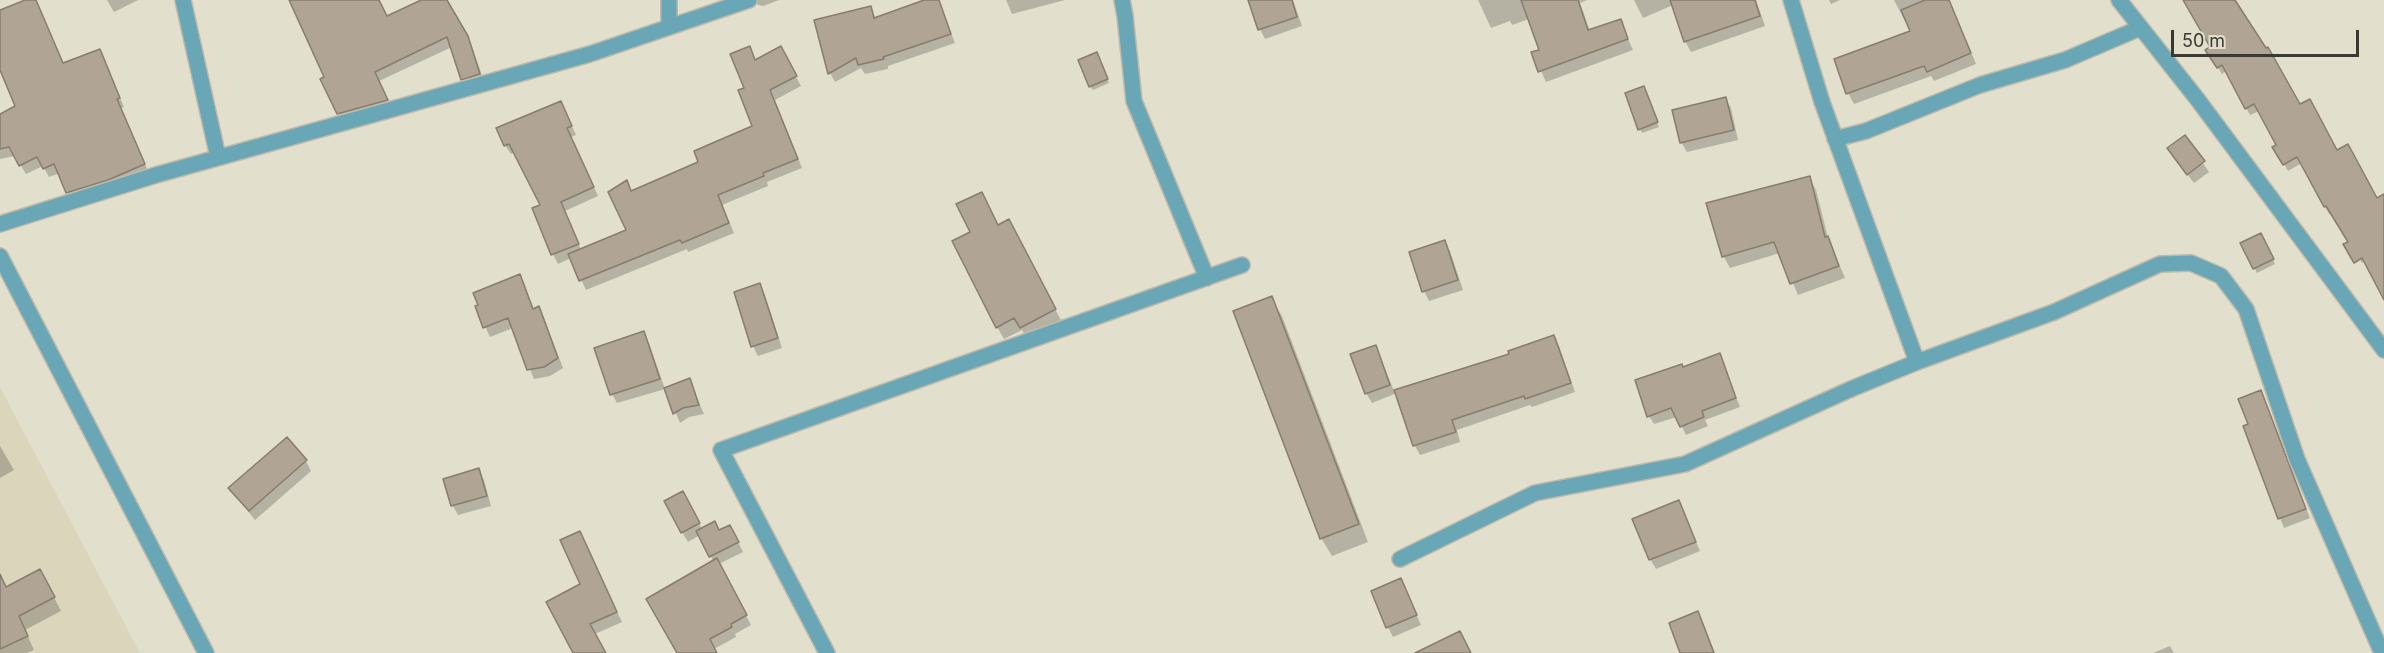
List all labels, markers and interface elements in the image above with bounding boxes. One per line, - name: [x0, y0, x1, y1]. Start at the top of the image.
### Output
- scale bar: [2174, 18, 2362, 56]
- text: 50 m: [2182, 30, 2225, 51]

